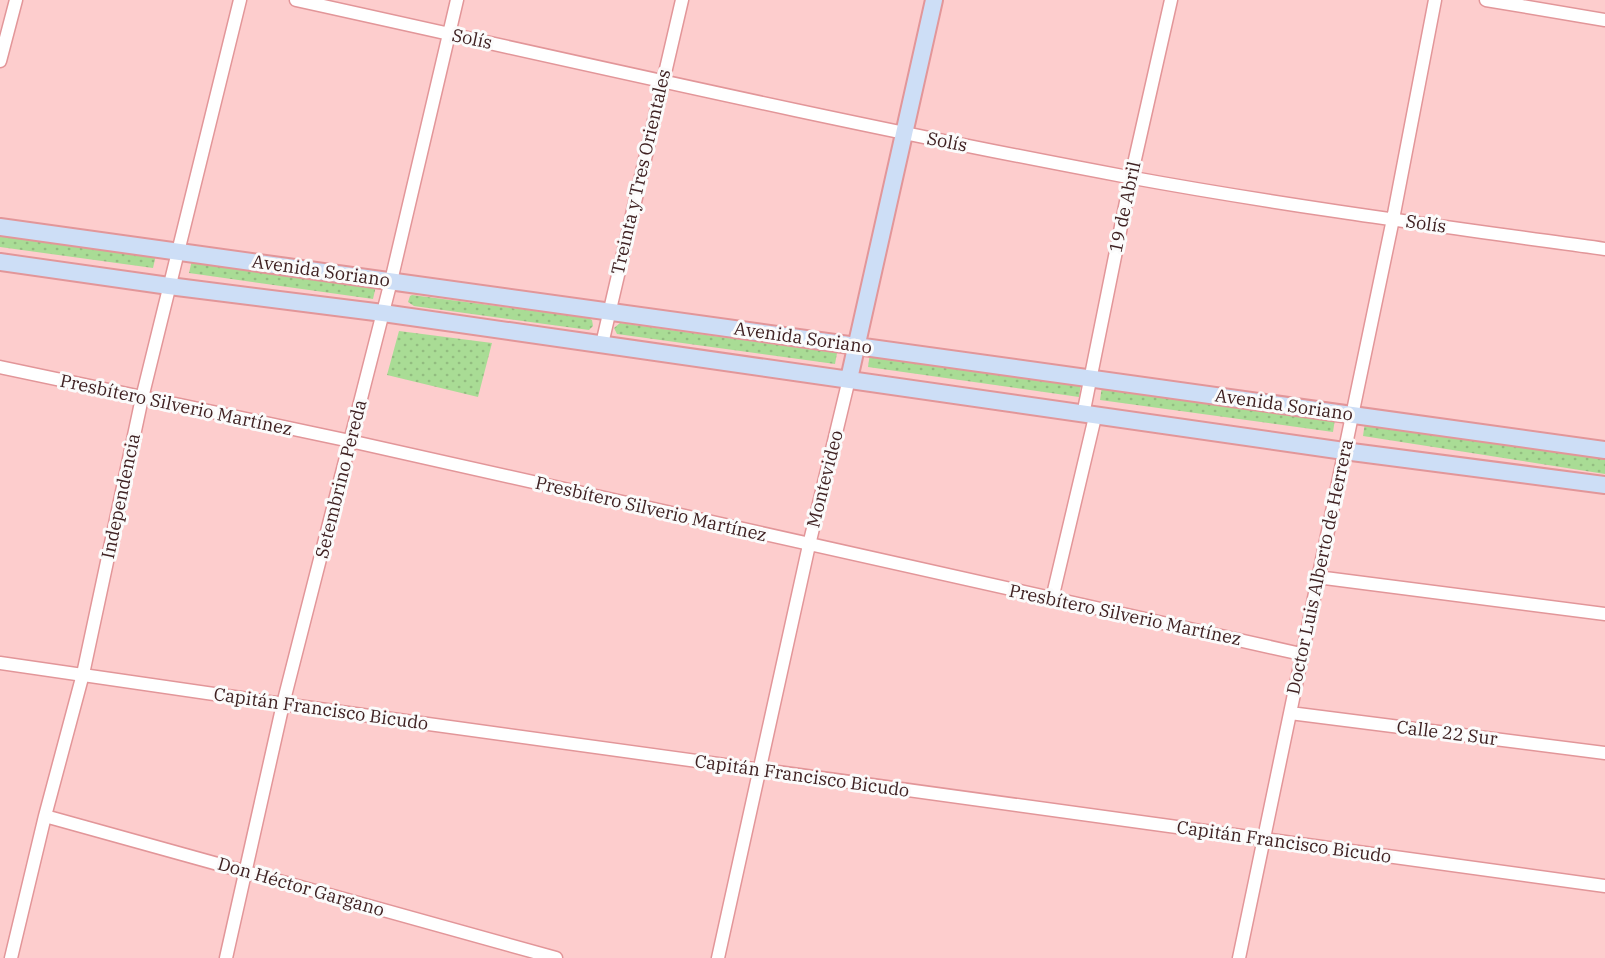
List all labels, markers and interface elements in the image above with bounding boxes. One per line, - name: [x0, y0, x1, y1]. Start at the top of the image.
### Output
- street label: Solís: [450, 23, 494, 54]
- street label: Treinta y Tres Orientales: [606, 67, 675, 277]
- street label: Solís: [925, 126, 969, 157]
- street label: 19 de Abril: [1104, 159, 1145, 255]
- street label: Solís: [1404, 209, 1448, 238]
- street label: Avenida Soriano: [251, 249, 391, 292]
- street label: Avenida Soriano: [733, 316, 873, 359]
- street label: Presbítero Silverio Martínez: [58, 369, 294, 440]
- street label: Avenida Soriano: [1214, 383, 1354, 426]
- street label: Setembrino Pereda: [310, 397, 371, 561]
- street label: Montevideo: [801, 428, 848, 530]
- street label: Independencia: [96, 431, 145, 561]
- street label: Doctor Luis Alberto de Herrera: [1281, 437, 1358, 697]
- street label: Presbítero Silverio Martínez: [533, 471, 769, 546]
- street label: Presbítero Silverio Martínez: [1007, 579, 1243, 650]
- street label: Capitán Francisco Bicudo: [212, 682, 430, 735]
- street label: Calle 22 Sur: [1395, 715, 1499, 750]
- street label: Capitán Francisco Bicudo: [693, 749, 911, 802]
- street label: Capitán Francisco Bicudo: [1175, 815, 1393, 868]
- street label: Don Héctor Gargano: [215, 852, 387, 921]

